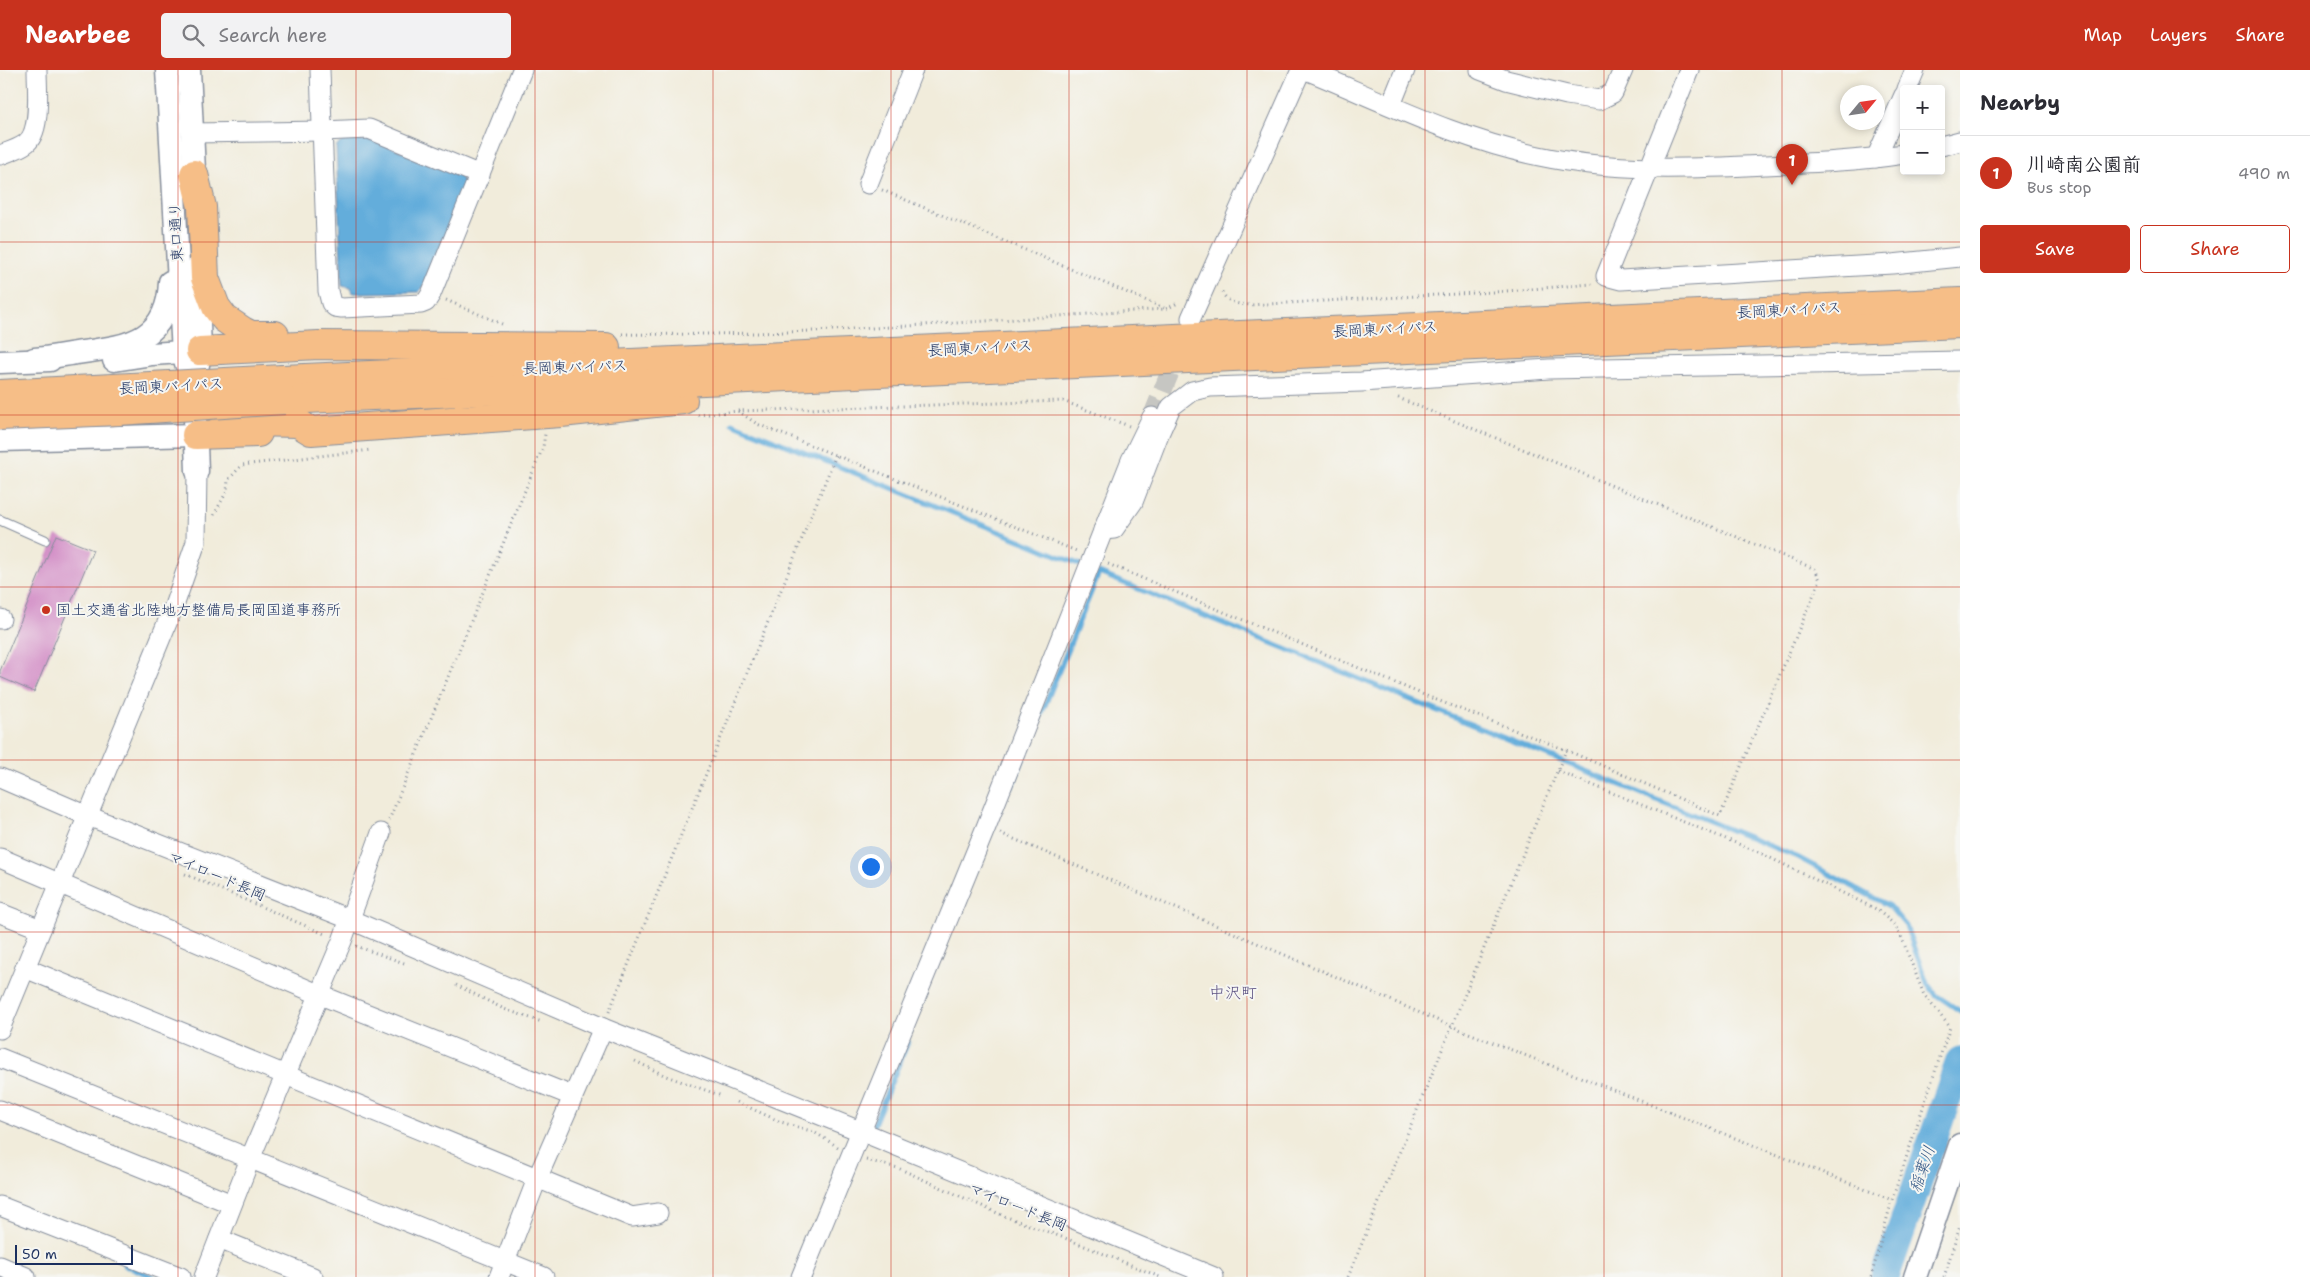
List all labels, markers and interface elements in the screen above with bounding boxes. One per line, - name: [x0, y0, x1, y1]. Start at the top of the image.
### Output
- search box: [161, 13, 511, 58]
- text: Nearbee: [25, 19, 131, 51]
- icon: search: [179, 21, 207, 49]
- text: Search here: [219, 23, 327, 48]
- text: Map: [2084, 23, 2122, 47]
- text: Layers: [2150, 23, 2207, 47]
- text: Share: [2235, 23, 2285, 47]
- north arrow: [1840, 85, 1885, 130]
- map controls: [1900, 85, 1945, 175]
- button: +: [1900, 85, 1945, 130]
- text: Nearby: [1980, 89, 2060, 117]
- button: −: [1900, 130, 1945, 175]
- pin: 1: [1776, 144, 1808, 185]
- text: 川崎南公園前: [2027, 152, 2141, 177]
- text: 1: [1992, 163, 2000, 184]
- text: 490 m: [2238, 163, 2290, 184]
- text: Bus stop: [2027, 177, 2092, 198]
- street label: 東口通り: [164, 202, 188, 262]
- button: Save: [1980, 225, 2130, 273]
- button: Share: [2140, 225, 2290, 273]
- street label: 長岡東バイパス: [1736, 297, 1842, 323]
- street label: 長岡東バイパス: [1332, 316, 1438, 342]
- street label: 長岡東バイパス: [927, 335, 1033, 361]
- street label: 長岡東バイパス: [522, 355, 628, 379]
- street label: 長岡東バイパス: [118, 373, 224, 399]
- place label: 国土交通省北陸地方整備局長岡国道事務所: [56, 600, 341, 620]
- marker: 国土交通省北陸地方整備局長岡国道事務所: [40, 604, 52, 616]
- street label: マイロード長岡: [165, 846, 269, 906]
- your location: [858, 854, 884, 880]
- district label: 中沢町: [1209, 982, 1257, 1003]
- water label: 稲葉川: [1904, 1143, 1940, 1195]
- street label: マイロード長岡: [966, 1178, 1070, 1236]
- scale bar: [15, 1242, 132, 1265]
- text: 50 m: [22, 1245, 57, 1263]

